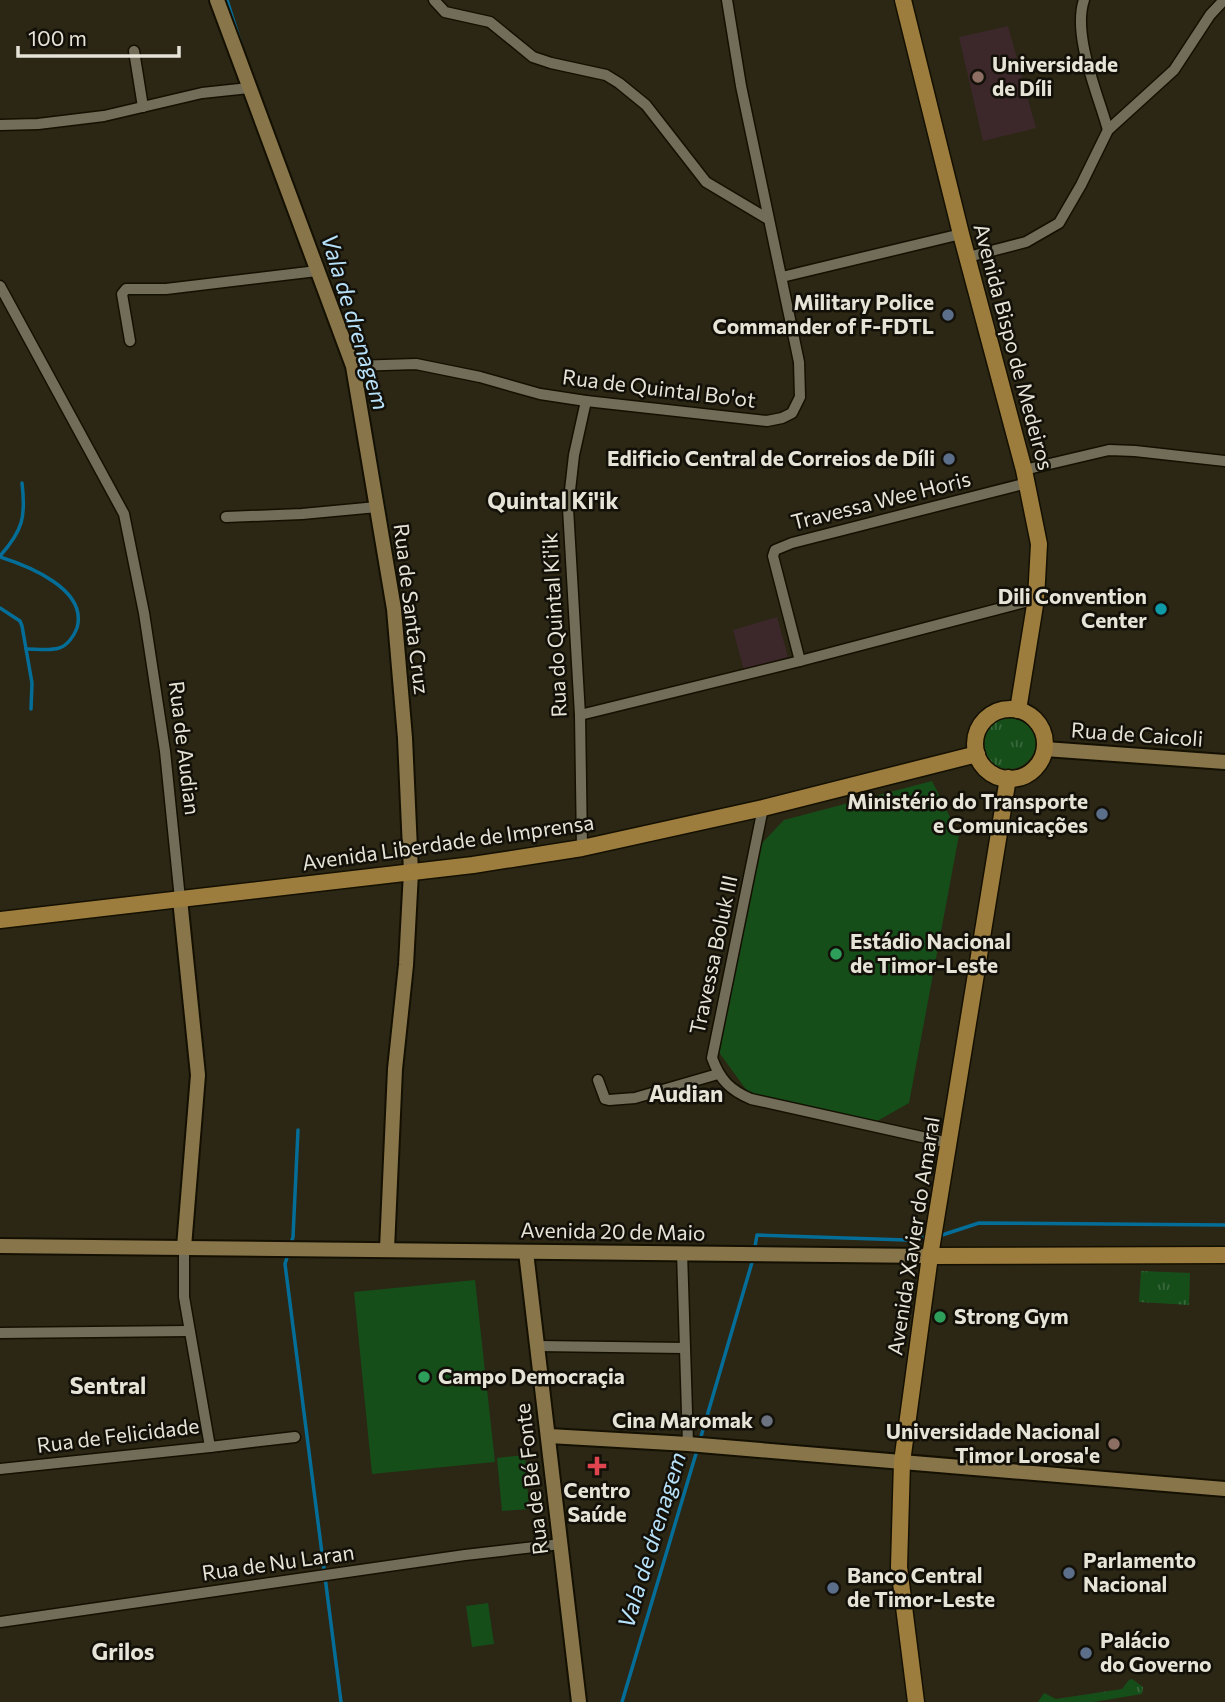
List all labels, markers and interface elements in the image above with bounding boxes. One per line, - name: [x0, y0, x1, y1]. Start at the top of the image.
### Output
- scale bar: [18, 14, 178, 58]
- text: 100 m: [28, 25, 87, 50]
- place label: Universidade de Díli: [992, 51, 1118, 100]
- marker: Universidade de Díli: [970, 69, 986, 85]
- street label: Avenida Bispo de Medeiros: [969, 221, 1059, 473]
- water label: Vala de drenagem: [316, 230, 396, 413]
- place label: Military Police Commander of F-FDTL: [712, 289, 934, 338]
- marker: Military Police Commander of F-FDTL: [940, 307, 956, 323]
- street label: Rua de Quintal Bo'ot: [561, 363, 757, 412]
- place label: Edificio Central de Correios de Díli: [607, 445, 935, 470]
- marker: Edificio Central de Correios de Díli: [941, 451, 957, 467]
- street label: Travessa Wee Horis: [788, 465, 973, 534]
- district label: Quintal Ki'ik: [487, 486, 619, 514]
- street label: Rua de Santa Cruz: [390, 522, 435, 696]
- street label: Rua do Quintal Ki'ik: [536, 532, 571, 718]
- place label: Dili Convention Center: [998, 583, 1147, 632]
- marker: Dili Convention Center: [1153, 601, 1169, 617]
- street label: Rua de Audian: [165, 680, 206, 816]
- street label: Rua de Caicoli: [1070, 716, 1204, 751]
- place label: Ministério do Transporte e Comunicações: [847, 788, 1088, 837]
- marker: Ministério do Transporte e Comunicações: [1094, 806, 1110, 822]
- street label: Avenida Liberdade de Imprensa: [300, 809, 595, 874]
- street label: Travessa Boluk III: [683, 873, 742, 1037]
- place label: Estádio Nacional de Timor-Leste: [850, 928, 1011, 977]
- marker: Estádio Nacional de Timor-Leste: [828, 946, 844, 962]
- district label: Audian: [649, 1079, 723, 1107]
- street label: Avenida Xavier do Amaral: [881, 1115, 944, 1357]
- street label: Avenida 20 de Maio: [520, 1216, 706, 1245]
- place label: Strong Gym: [954, 1303, 1069, 1328]
- marker: Strong Gym: [932, 1309, 948, 1325]
- place label: Campo Democraçia: [438, 1363, 625, 1388]
- marker: Campo Democraçia: [416, 1369, 432, 1385]
- district label: Sentral: [70, 1371, 146, 1399]
- street label: Rua de Bé Fonte: [509, 1402, 552, 1556]
- place label: Cina Maromak: [612, 1407, 753, 1432]
- street label: Rua de Felicidade: [35, 1412, 200, 1457]
- marker: Cina Maromak: [759, 1413, 775, 1429]
- place label: Universidade Nacional Timor Lorosa'e: [886, 1418, 1100, 1467]
- marker: Universidade Nacional Timor Lorosa'e: [1106, 1436, 1122, 1452]
- water label: Vala de drenagem: [611, 1448, 691, 1631]
- marker: Centro Saúde: [587, 1456, 607, 1476]
- place label: Centro Saúde: [563, 1477, 631, 1526]
- street label: Rua de Nu Laran: [200, 1538, 356, 1585]
- place label: Parlamento Nacional: [1083, 1547, 1196, 1596]
- place label: Banco Central de Timor-Leste: [847, 1562, 995, 1611]
- marker: Parlamento Nacional: [1061, 1565, 1077, 1581]
- marker: Banco Central de Timor-Leste: [825, 1580, 841, 1596]
- place label: Palácio do Governo: [1100, 1627, 1212, 1676]
- district label: Grilos: [91, 1637, 155, 1665]
- marker: Palácio do Governo: [1078, 1645, 1094, 1661]

